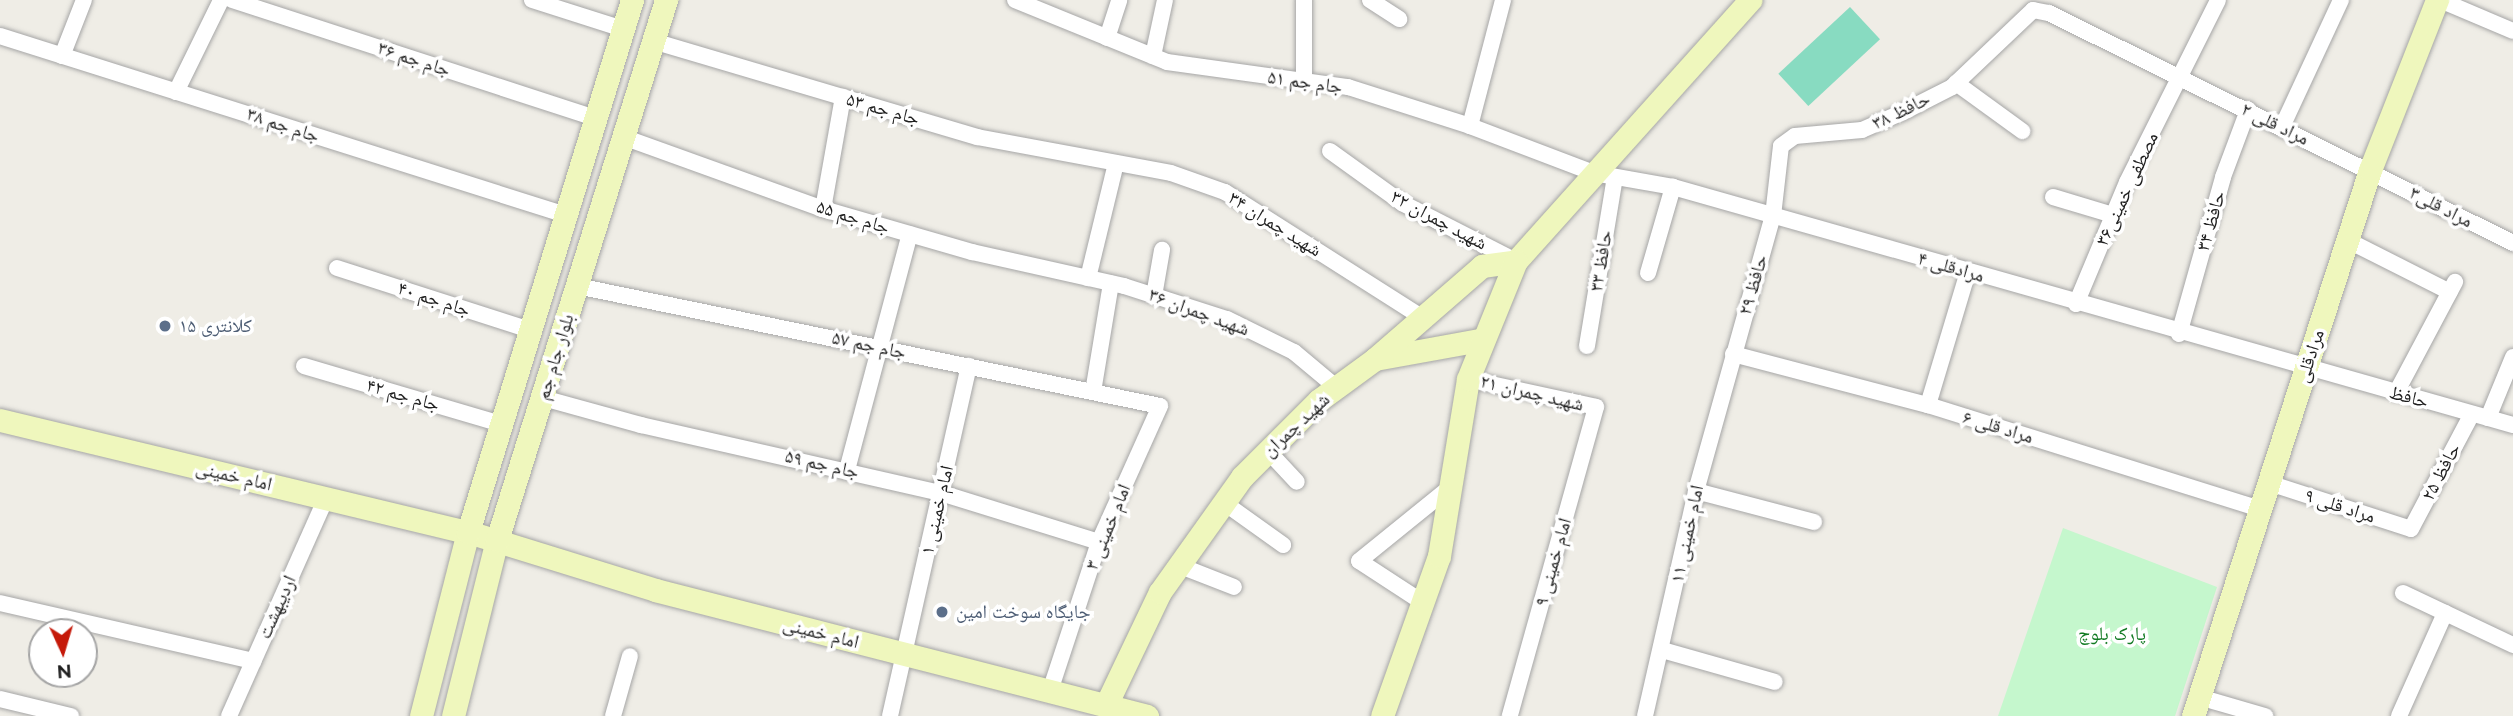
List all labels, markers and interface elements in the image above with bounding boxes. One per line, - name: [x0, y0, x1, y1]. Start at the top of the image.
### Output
- street label: جام جم ۳۶: [375, 37, 453, 81]
- street label: جام جم ۵۱: [1266, 65, 1344, 99]
- street label: حافظ ۳۸: [1868, 87, 1934, 135]
- street label: جام جم ۵۳: [844, 88, 922, 130]
- street label: مراد قلی ۲: [2237, 98, 2313, 150]
- street label: جام جم ۳۸: [244, 103, 322, 147]
- street label: مصطفی خمینی۳۶: [2091, 128, 2163, 250]
- street label: مراد قلی۳: [2406, 181, 2476, 233]
- street label: شهید چمران ۳۲: [1387, 185, 1491, 255]
- street label: شهید چمران ۳۴: [1224, 186, 1326, 262]
- street label: حافظ ۳۴: [2192, 188, 2230, 254]
- street label: جام جم ۵۵: [814, 195, 892, 239]
- street label: حافظ ۳۳: [1585, 229, 1617, 293]
- street label: مرادقلی ۴: [1915, 247, 1987, 287]
- street label: حافظ ۲۹: [1734, 252, 1772, 318]
- street label: جام جم ۴۰: [395, 277, 473, 321]
- street label: شهید چمران ۳۶: [1145, 283, 1253, 341]
- street label: بلوار جام جم: [531, 311, 579, 403]
- place label: کلانتری ۱۵: [179, 315, 252, 337]
- marker: کلانتری ۱۵: [157, 318, 173, 334]
- street label: جام جم ۵۷: [830, 326, 908, 364]
- street label: مرادقلی: [2291, 327, 2329, 385]
- street label: شهید چمران ۲۱: [1478, 370, 1586, 416]
- street label: جام جم ۴۲: [364, 374, 442, 416]
- street label: حافظ: [2387, 381, 2431, 413]
- street label: شهید چمران: [1258, 388, 1334, 462]
- street label: مراد قلی ۶: [1960, 405, 2036, 449]
- street label: حافظ ۲۵: [2416, 439, 2466, 505]
- street label: جام جم ۵۹: [783, 444, 861, 484]
- street label: امام خمینی: [194, 456, 274, 496]
- street label: امام خمینی ۱: [916, 463, 958, 557]
- street label: امام خمینی ۳: [1080, 481, 1136, 573]
- street label: امام خمینی ۱۱: [1666, 483, 1708, 585]
- street label: مراد قلی ۹: [2302, 484, 2378, 528]
- street label: امام خمینی ۹: [1530, 515, 1576, 609]
- street label: اردیبهشت: [253, 572, 301, 642]
- place label: جایگاه سوخت امین: [956, 601, 1091, 623]
- marker: جایگاه سوخت امین: [934, 604, 950, 620]
- street label: امام خمینی: [781, 613, 861, 653]
- north arrow: [28, 618, 98, 688]
- park label: پارک بلوچ: [2078, 623, 2146, 645]
- text: N: [56, 660, 72, 683]

